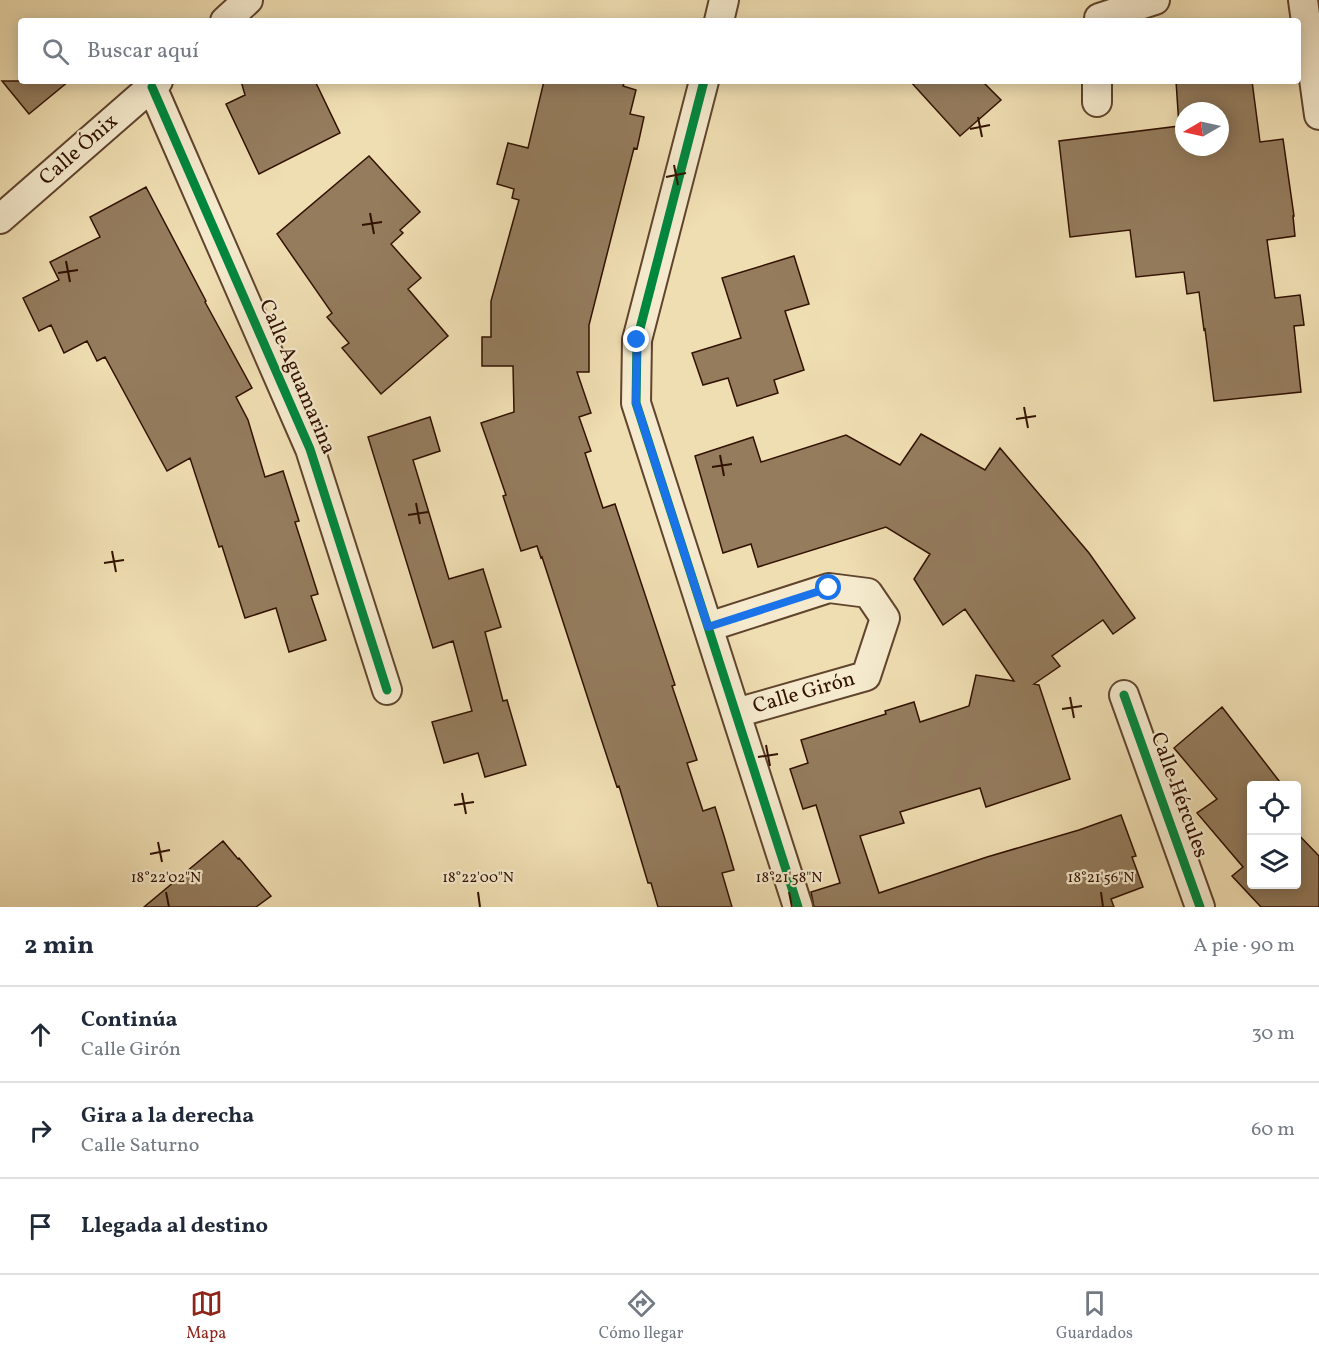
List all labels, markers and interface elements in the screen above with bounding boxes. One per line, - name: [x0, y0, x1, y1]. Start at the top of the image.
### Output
- search box: [18, 18, 1301, 84]
- icon: search: [39, 35, 72, 68]
- text: Buscar aquí: [87, 36, 199, 67]
- north arrow: [1175, 102, 1229, 156]
- street label: Calle Ónix: [33, 108, 125, 192]
- street label: Calle Aguamarina: [251, 295, 343, 459]
- route end: [623, 326, 649, 352]
- route start: [815, 574, 841, 600]
- street label: Calle Girón: [749, 665, 859, 721]
- street label: Calle Hércules: [1143, 728, 1215, 862]
- map controls: [1247, 781, 1301, 889]
- button: locate: [1247, 781, 1301, 835]
- button: layers: [1247, 835, 1301, 889]
- text: 18°22'02"N: [131, 868, 201, 889]
- text: 18°22'00"N: [442, 868, 514, 889]
- text: 18°21'58"N: [756, 868, 822, 889]
- text: 18°21'56"N: [1068, 868, 1134, 889]
- text: 2 min: [24, 928, 94, 964]
- text: A pie · 90 m: [1194, 932, 1295, 960]
- text: Continúa: [81, 1005, 178, 1036]
- icon: ahead: [24, 1018, 57, 1051]
- text: 30 m: [1251, 1020, 1295, 1048]
- text: Calle Girón: [81, 1036, 181, 1064]
- text: Gira a la derecha: [81, 1101, 254, 1132]
- icon: right: [24, 1114, 57, 1147]
- text: 60 m: [1251, 1116, 1295, 1144]
- text: Calle Saturno: [81, 1132, 199, 1160]
- icon: arrive: [24, 1210, 57, 1243]
- text: Llegada al destino: [81, 1211, 268, 1242]
- tab: Mapa: [186, 1287, 226, 1345]
- tab: Cómo llegar: [599, 1287, 684, 1345]
- tab: Guardados: [1056, 1287, 1133, 1345]

